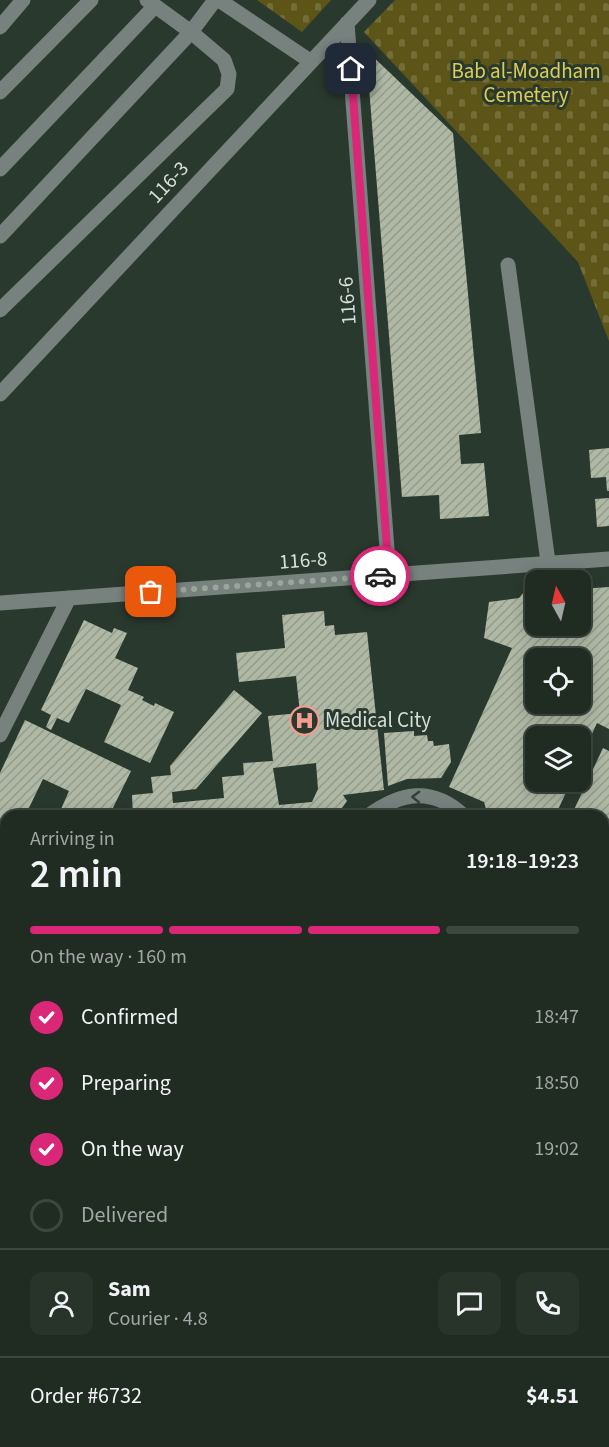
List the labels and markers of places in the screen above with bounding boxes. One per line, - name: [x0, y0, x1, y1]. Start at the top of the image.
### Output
- pin: [325, 43, 376, 94]
- pin: [125, 566, 176, 617]
- hospital icon: Medical City: [288, 704, 320, 736]
- place label: Medical City: [325, 705, 431, 735]

